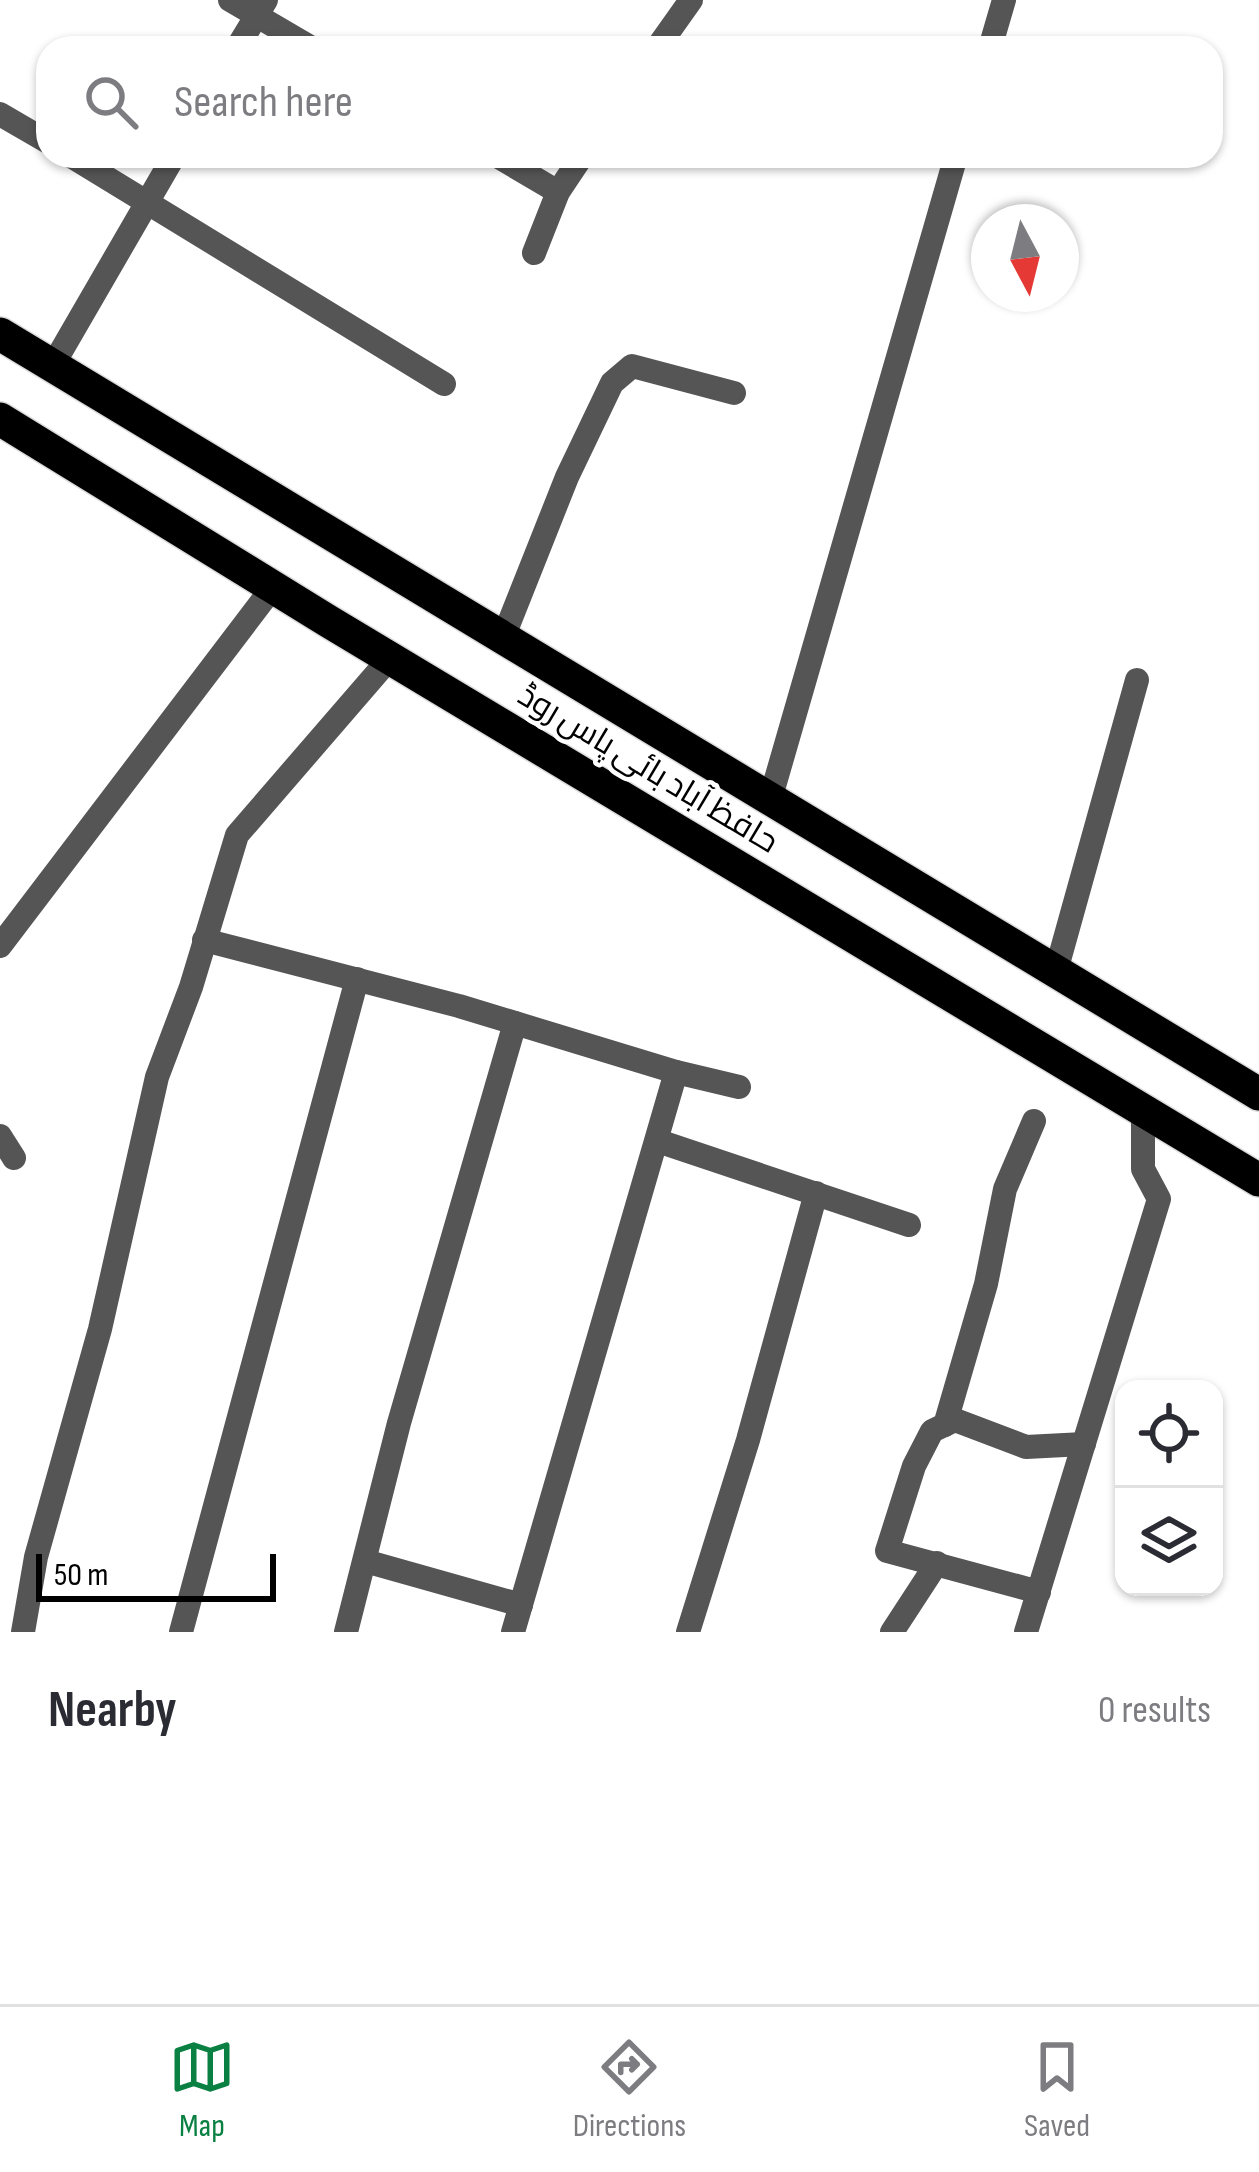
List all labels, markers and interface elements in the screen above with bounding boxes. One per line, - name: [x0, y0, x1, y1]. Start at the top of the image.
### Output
- search box: [36, 36, 1223, 168]
- icon: search: [78, 69, 144, 135]
- text: Search here: [174, 75, 353, 130]
- north arrow: [971, 204, 1079, 312]
- street label: حافظ آباد بائی پاس روڈ: [511, 675, 785, 862]
- map controls: [1115, 1380, 1223, 1596]
- button: locate: [1115, 1380, 1223, 1488]
- button: layers: [1115, 1488, 1223, 1596]
- scale bar: [36, 1548, 276, 1601]
- text: 50 m: [54, 1555, 108, 1595]
- text: Nearby: [48, 1680, 177, 1741]
- text: 0 results: [1098, 1687, 1211, 1734]
- tab: Map: [169, 2034, 235, 2146]
- tab: Directions: [573, 2034, 686, 2146]
- tab: Saved: [1024, 2034, 1090, 2146]

